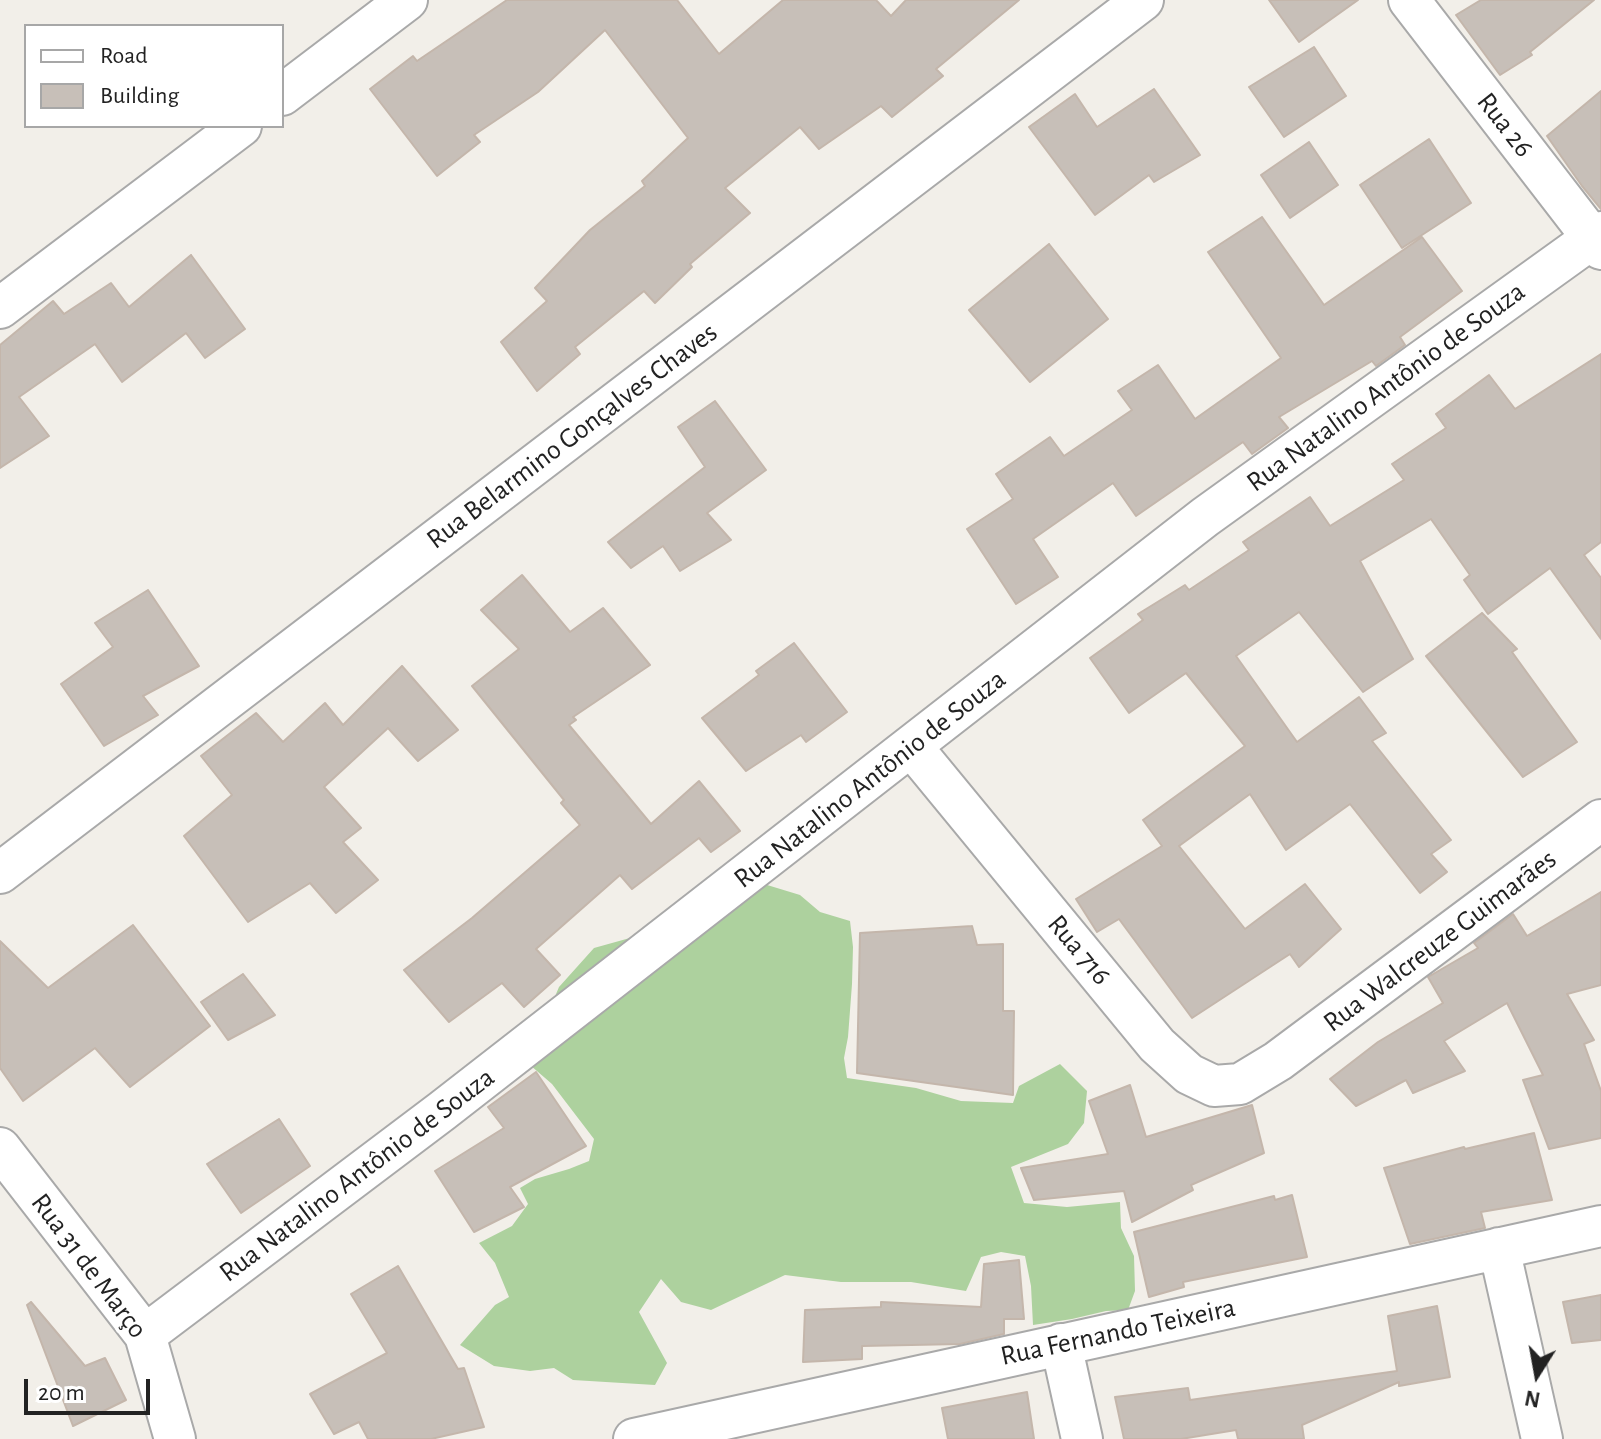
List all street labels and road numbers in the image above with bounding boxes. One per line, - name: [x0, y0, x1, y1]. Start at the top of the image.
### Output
- street label: Rua 26: [1469, 86, 1541, 164]
- street label: Rua Natalino Antônio de Souza: [1240, 275, 1532, 499]
- street label: Rua Belarmino Gonçalves Chaves: [420, 316, 724, 556]
- street label: Rua Natalino Antônio de Souza: [727, 662, 1013, 896]
- street label: Rua Walcreuze Guimarães: [1317, 842, 1563, 1040]
- street label: Rua 716: [1040, 908, 1118, 992]
- street label: Rua Natalino Antônio de Souza: [213, 1061, 501, 1289]
- street label: Rua 31 de Março: [24, 1187, 154, 1345]
- street label: Rua Fernando Teixeira: [998, 1291, 1238, 1373]

